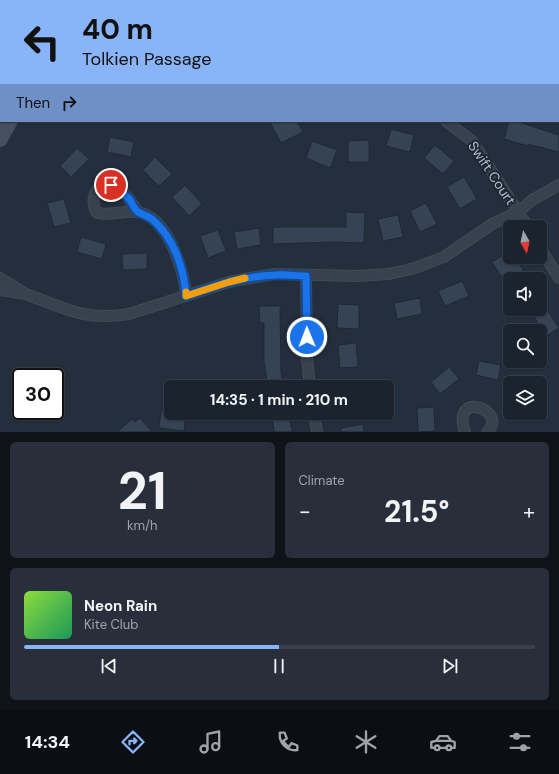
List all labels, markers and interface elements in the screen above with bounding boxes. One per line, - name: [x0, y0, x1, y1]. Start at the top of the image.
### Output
- text: 40 m: [82, 11, 153, 48]
- icon: left: [16, 16, 68, 68]
- text: Tolkien Passage: [82, 47, 212, 71]
- icon: right: [58, 92, 80, 114]
- text: Then: [16, 93, 50, 113]
- street label: Swift Court: [464, 138, 520, 208]
- pin: [94, 168, 128, 202]
- icon: arrive: [100, 174, 122, 196]
- north arrow: [503, 220, 547, 264]
- map controls: [503, 220, 547, 420]
- button: sound: [503, 272, 547, 316]
- position arrow: [286, 316, 328, 358]
- button: search: [503, 324, 547, 368]
- speed limit sign: 30: [12, 368, 64, 420]
- button: layers: [503, 376, 547, 420]
- text: 14:35 · 1 min · 210 m: [210, 390, 348, 410]
- text: 21: [118, 457, 167, 525]
- text: Climate: [299, 472, 345, 489]
- text: 21.5°: [384, 492, 449, 531]
- text: −: [299, 497, 311, 526]
- text: +: [523, 497, 535, 526]
- text: km/h: [127, 517, 158, 534]
- text: Neon Rain: [84, 596, 157, 616]
- text: Kite Club: [84, 616, 138, 633]
- icon: previous: [98, 655, 120, 677]
- icon: pause: [268, 655, 290, 677]
- icon: next: [439, 655, 461, 677]
- icon: directions: [119, 728, 147, 756]
- icon: music: [197, 728, 225, 756]
- icon: phone: [274, 728, 302, 756]
- icon: climate: [352, 728, 380, 756]
- icon: car: [429, 728, 457, 756]
- icon: filters: [506, 728, 534, 756]
- text: 14:34: [25, 730, 70, 754]

